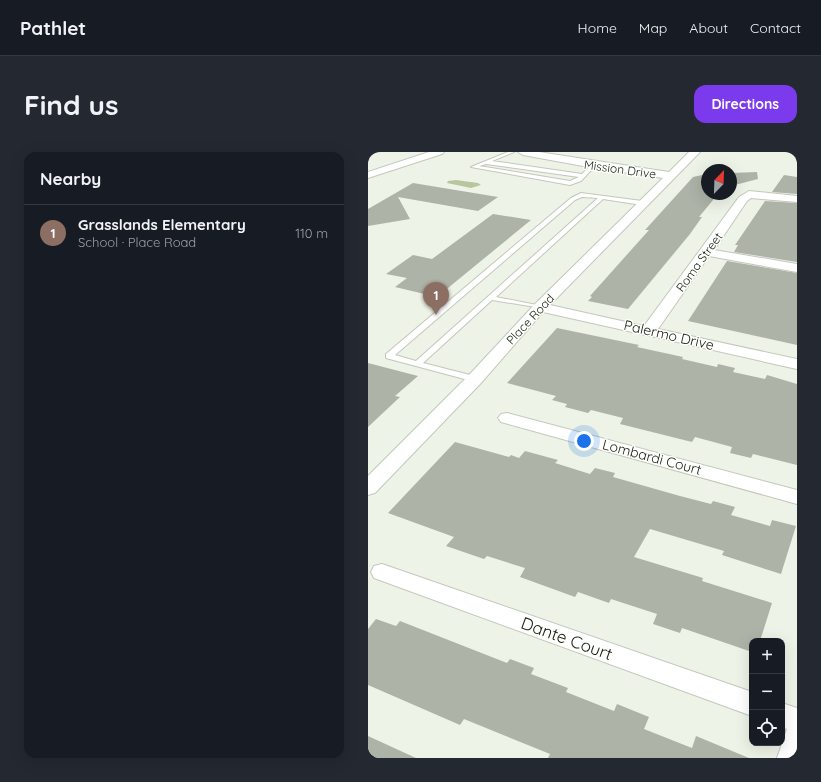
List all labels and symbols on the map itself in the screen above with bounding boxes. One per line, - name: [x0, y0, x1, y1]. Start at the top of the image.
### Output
- street label: Mission Drive: [583, 157, 657, 182]
- north arrow: [701, 164, 737, 200]
- street label: Roma Street: [672, 229, 726, 295]
- pin: 1: [423, 282, 449, 315]
- street label: Place Road: [503, 291, 557, 347]
- street label: Palermo Drive: [622, 316, 716, 354]
- your location: [574, 431, 594, 451]
- street label: Lombardi Court: [601, 435, 704, 479]
- street label: Dante Court: [518, 612, 616, 664]

